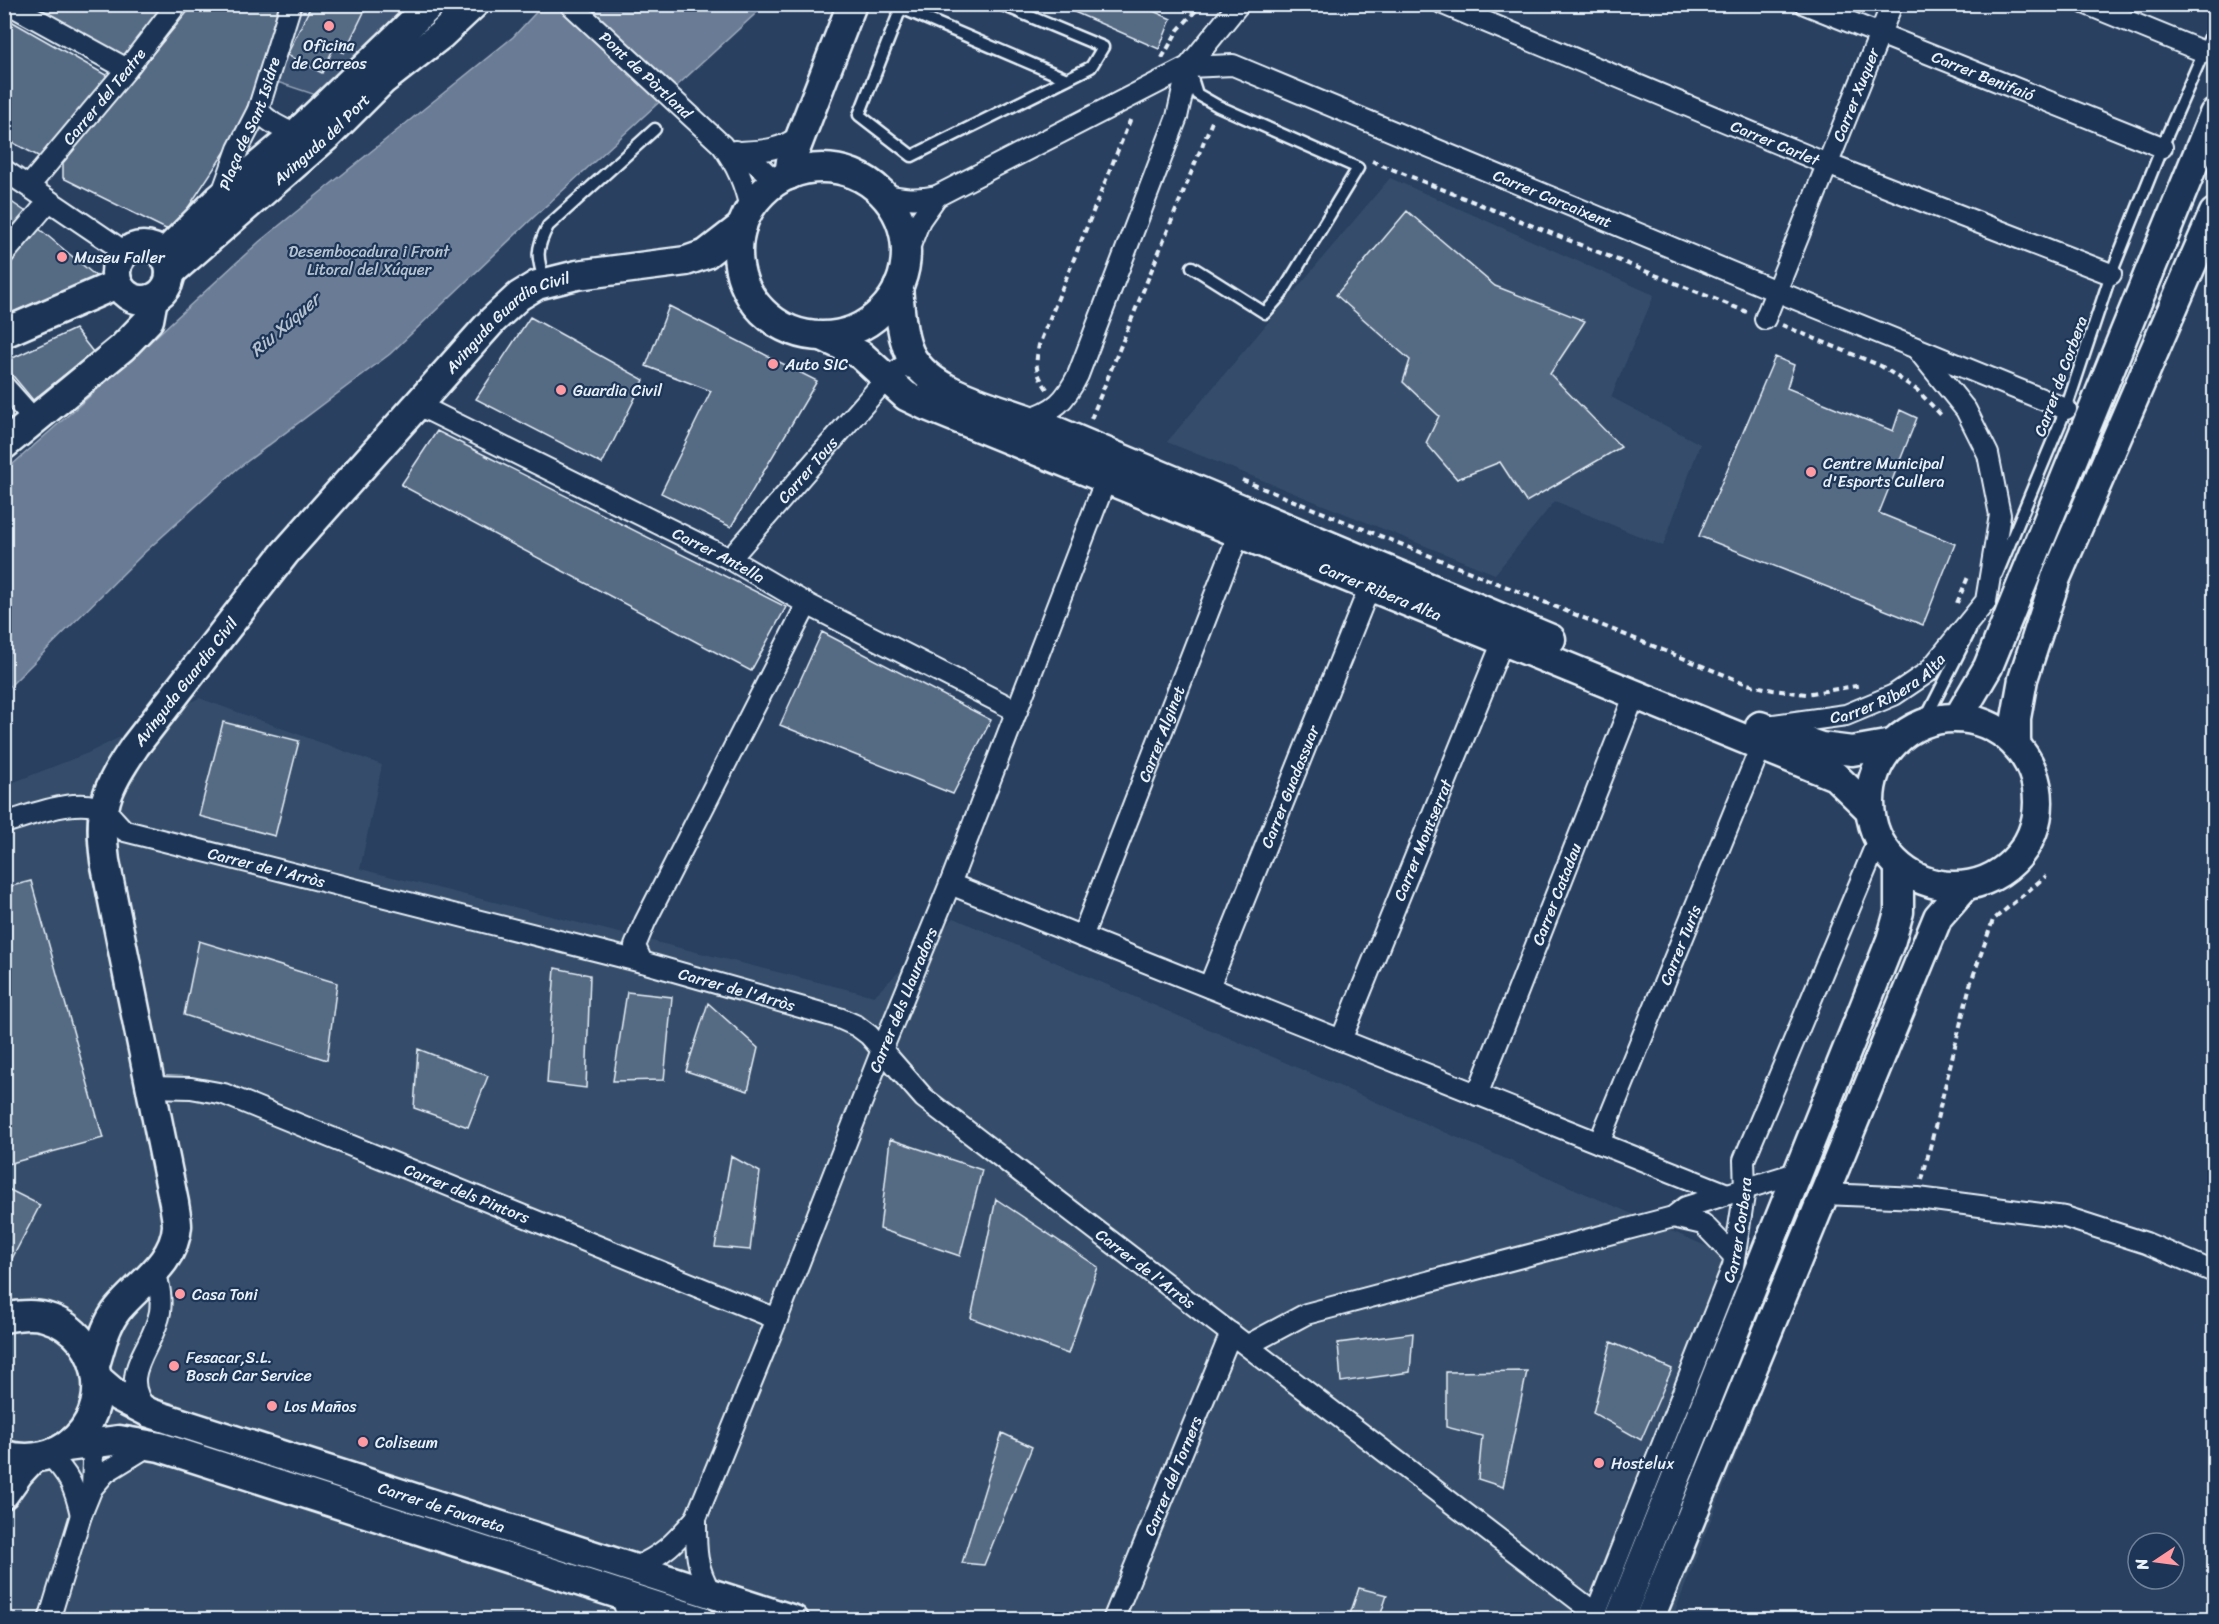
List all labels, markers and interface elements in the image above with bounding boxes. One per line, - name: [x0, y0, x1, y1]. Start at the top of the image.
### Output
- marker: Oficina de Correos: [322, 19, 336, 33]
- street label: Pont de Pòrtland: [592, 24, 701, 127]
- place label: Oficina de Correos: [291, 31, 367, 78]
- street label: Carrer del Teatre: [55, 41, 154, 152]
- street label: Carrer Xuquer: [1824, 42, 1888, 146]
- street label: Carrer Benifaió: [1927, 42, 2040, 110]
- street label: Plaça de Sant Isidre: [210, 53, 289, 194]
- street label: Avinguda del Port: [265, 86, 377, 193]
- street label: Carrer Carlet: [1726, 111, 1825, 175]
- street label: Carrer Carcaixent: [1488, 161, 1617, 236]
- park label: Desembocadura i Front Litoral del Xúquer: [289, 237, 450, 284]
- place label: Museu Faller: [74, 243, 166, 272]
- marker: Museu Faller: [55, 250, 69, 264]
- street label: Avinguda Guardia Civil: [437, 263, 573, 381]
- water label: Riu Xúquer: [242, 283, 330, 365]
- street label: Carrer de Corbera: [2025, 312, 2096, 441]
- place label: Auto SIC: [784, 350, 848, 379]
- marker: Auto SIC: [766, 357, 780, 371]
- place label: Guardia Civil: [573, 376, 662, 405]
- marker: Guardia Civil: [554, 383, 568, 397]
- street label: Carrer Tous: [770, 429, 846, 510]
- place label: Centre Municipal d'Esports Cullera: [1823, 449, 1945, 496]
- marker: Centre Municipal d'Esports Cullera: [1804, 465, 1818, 479]
- street label: Carrer Antella: [667, 519, 770, 591]
- street label: Carrer Ribera Alta: [1315, 553, 1446, 629]
- street label: Avinguda Guardia Civil: [125, 610, 246, 753]
- street label: Carrer Ribera Alta: [1828, 647, 1953, 732]
- street label: Carrer Alginet: [1130, 681, 1193, 787]
- street label: Carrer Guadassuar: [1252, 720, 1328, 853]
- street label: Carrer Montserrat: [1385, 774, 1461, 905]
- street label: Carrer Catadau: [1523, 838, 1590, 950]
- street label: Carrer de l'Arròs: [205, 839, 329, 896]
- street label: Carrer Turis: [1651, 900, 1710, 990]
- street label: Carrer dels Llauradors: [860, 922, 946, 1077]
- street label: Carrer de l'Arròs: [675, 959, 799, 1020]
- street label: Carrer dels Pintors: [400, 1155, 535, 1232]
- street label: Carrer Corbera: [1714, 1176, 1760, 1287]
- street label: Carrer de l'Arròs: [1089, 1221, 1203, 1317]
- place label: Casa Toni: [192, 1280, 258, 1309]
- marker: Casa Toni: [173, 1287, 187, 1301]
- place label: Fesacar,S.L. Bosch Car Service: [186, 1343, 312, 1390]
- marker: Fesacar,S.L. Bosch Car Service: [167, 1359, 181, 1373]
- place label: Los Maños: [284, 1392, 357, 1421]
- marker: Los Maños: [265, 1399, 279, 1413]
- street label: Carrer del Torners: [1135, 1411, 1211, 1540]
- place label: Coliseum: [375, 1428, 438, 1457]
- marker: Coliseum: [356, 1435, 370, 1449]
- place label: Hostelux: [1611, 1449, 1675, 1478]
- marker: Hostelux: [1592, 1456, 1606, 1470]
- street label: Carrer de Favareta: [374, 1473, 509, 1541]
- north arrow: [2126, 1531, 2186, 1591]
- text: N: [2126, 1555, 2157, 1574]

